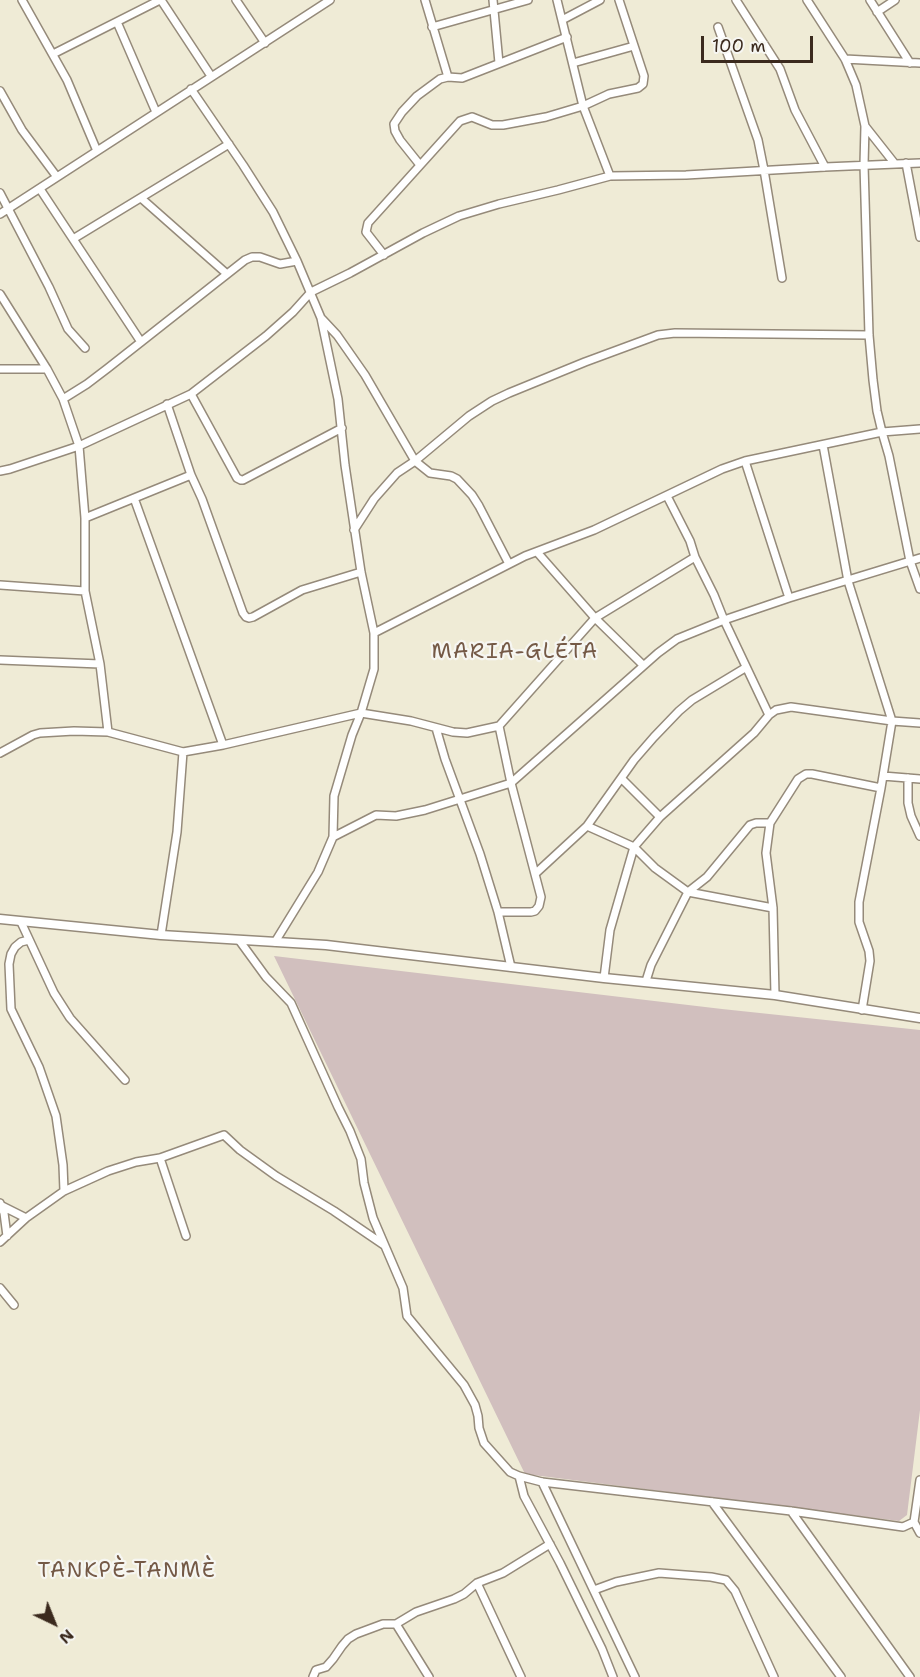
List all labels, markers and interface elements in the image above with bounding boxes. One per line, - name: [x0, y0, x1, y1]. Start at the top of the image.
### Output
- scale bar: [704, 24, 816, 62]
- text: 100 m: [712, 34, 766, 58]
- district label: MARIA-GLÉTA: [431, 640, 599, 666]
- district label: TANKPÈ-TANMÈ: [38, 1559, 216, 1585]
- north arrow: [24, 1593, 84, 1653]
- text: N: [55, 1625, 78, 1649]

